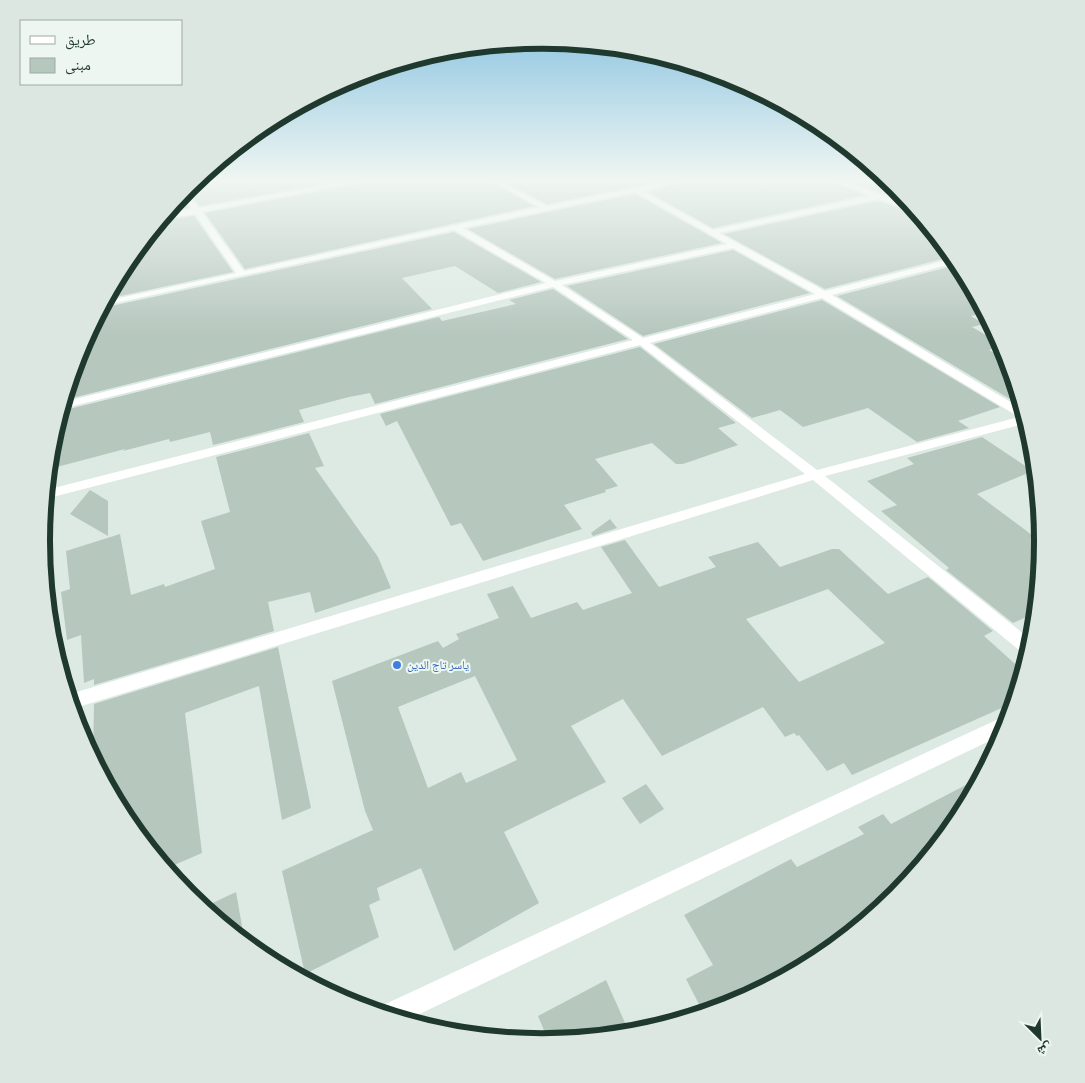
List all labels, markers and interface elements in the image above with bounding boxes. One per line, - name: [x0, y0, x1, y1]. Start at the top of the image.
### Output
- legend: [20, 20, 182, 85]
- text: طريق: [65, 28, 96, 51]
- text: مبنى: [65, 53, 91, 76]
- place label: ياسر تاج الدين: [407, 655, 469, 674]
- marker: ياسر تاج الدين: [391, 659, 403, 671]
- north arrow: [1015, 1013, 1065, 1063]
- text: ش: [1034, 1038, 1057, 1063]

